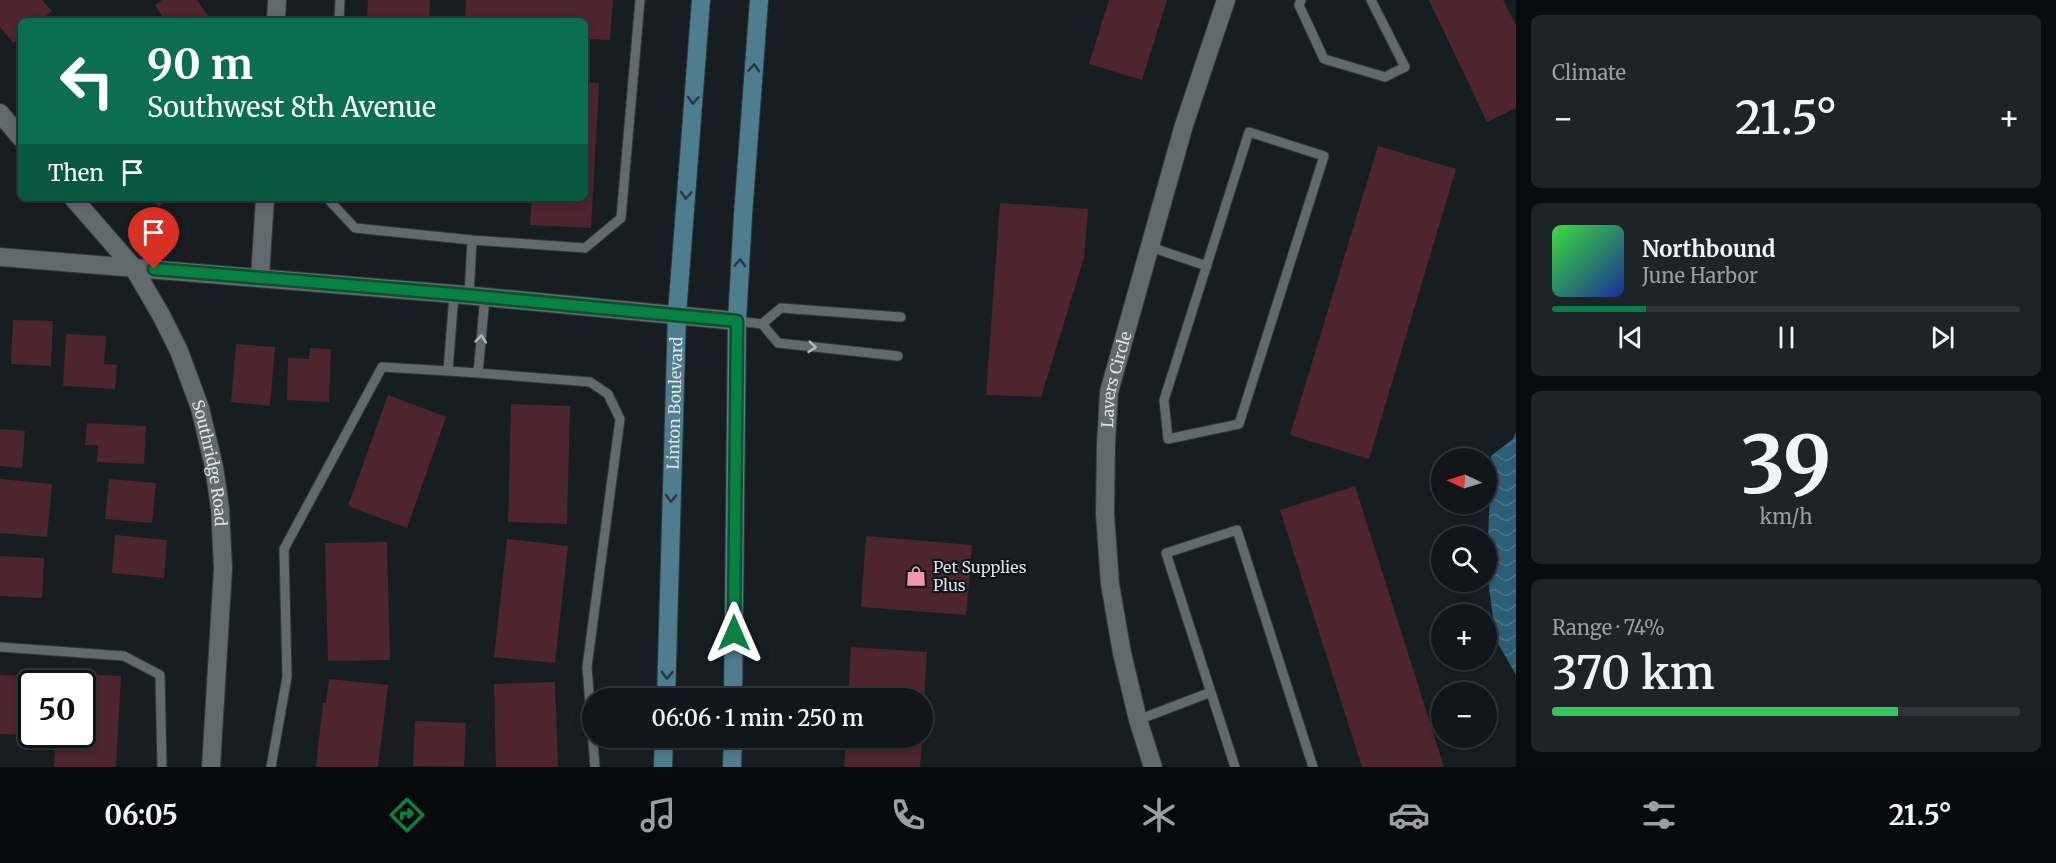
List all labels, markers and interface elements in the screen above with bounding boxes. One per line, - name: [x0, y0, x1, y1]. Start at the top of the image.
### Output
- text: 90 m: [147, 38, 253, 90]
- icon: left: [48, 42, 126, 120]
- text: Climate: [1552, 60, 1626, 85]
- one-way arrow: [747, 64, 760, 73]
- text: Southwest 8th Avenue: [147, 90, 436, 124]
- text: 21.5°: [1735, 90, 1837, 146]
- one-way arrow: [687, 96, 700, 105]
- text: −: [1552, 98, 1574, 139]
- text: +: [1998, 98, 2020, 139]
- icon: arrive: [116, 156, 149, 189]
- text: Then: [48, 159, 104, 187]
- one-way arrow: [680, 191, 693, 200]
- pin: [128, 207, 179, 269]
- icon: arrive: [137, 216, 170, 249]
- text: Northbound: [1642, 235, 1775, 263]
- one-way arrow: [734, 258, 747, 267]
- text: June Harbor: [1642, 263, 1758, 288]
- icon: previous: [1614, 321, 1647, 354]
- icon: pause: [1770, 321, 1803, 354]
- icon: next: [1926, 321, 1959, 354]
- street label: Lavers Circle: [1097, 329, 1136, 428]
- one-way arrow: [475, 335, 488, 344]
- street label: Linton Boulevard: [663, 336, 686, 470]
- one-way arrow: [807, 340, 816, 353]
- street label: Southridge Road: [188, 397, 231, 527]
- text: 39: [1741, 416, 1831, 514]
- north arrow: [1431, 448, 1497, 514]
- map controls: [1431, 448, 1497, 748]
- one-way arrow: [665, 494, 678, 503]
- text: km/h: [1760, 504, 1812, 529]
- button: search: [1431, 526, 1497, 592]
- place label: Pet Supplies Plus: [933, 557, 1027, 595]
- shop icon: Pet Supplies Plus: [904, 564, 928, 588]
- position arrow: [702, 601, 766, 665]
- button: +: [1431, 604, 1497, 670]
- text: Range · 74%: [1552, 615, 1665, 640]
- text: 370 km: [1552, 645, 1715, 701]
- speed limit sign: 50: [18, 670, 96, 748]
- one-way arrow: [660, 670, 673, 679]
- button: −: [1431, 682, 1497, 748]
- text: 06:06 · 1 min · 250 m: [651, 704, 864, 732]
- icon: directions: [386, 794, 428, 836]
- icon: music: [637, 794, 679, 836]
- icon: phone: [887, 794, 929, 836]
- icon: climate: [1138, 794, 1180, 836]
- icon: car: [1388, 794, 1430, 836]
- icon: filters: [1638, 794, 1680, 836]
- text: 06:05: [104, 798, 178, 832]
- text: 21.5°: [1889, 798, 1952, 832]

